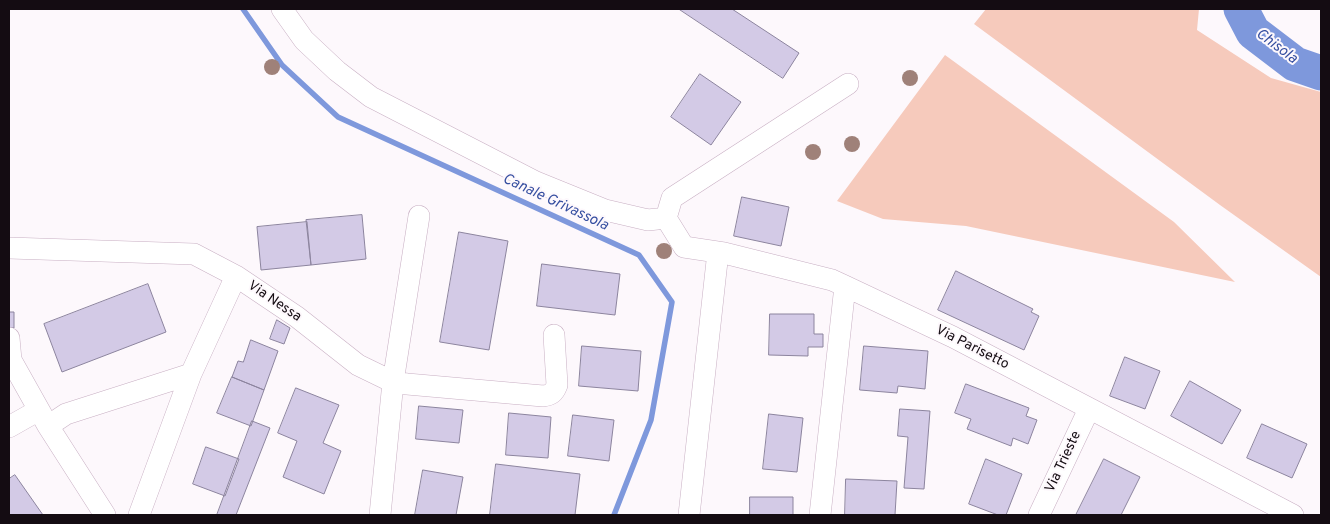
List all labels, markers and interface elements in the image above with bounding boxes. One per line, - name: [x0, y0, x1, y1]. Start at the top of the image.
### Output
- water label: Chisola: [1252, 26, 1300, 68]
- water label: Canale Grivassola: [499, 171, 611, 235]
- street label: Via Nessa: [244, 278, 304, 326]
- street label: Via Parisetto: [932, 322, 1012, 374]
- street label: Via Trieste: [1043, 429, 1085, 495]

